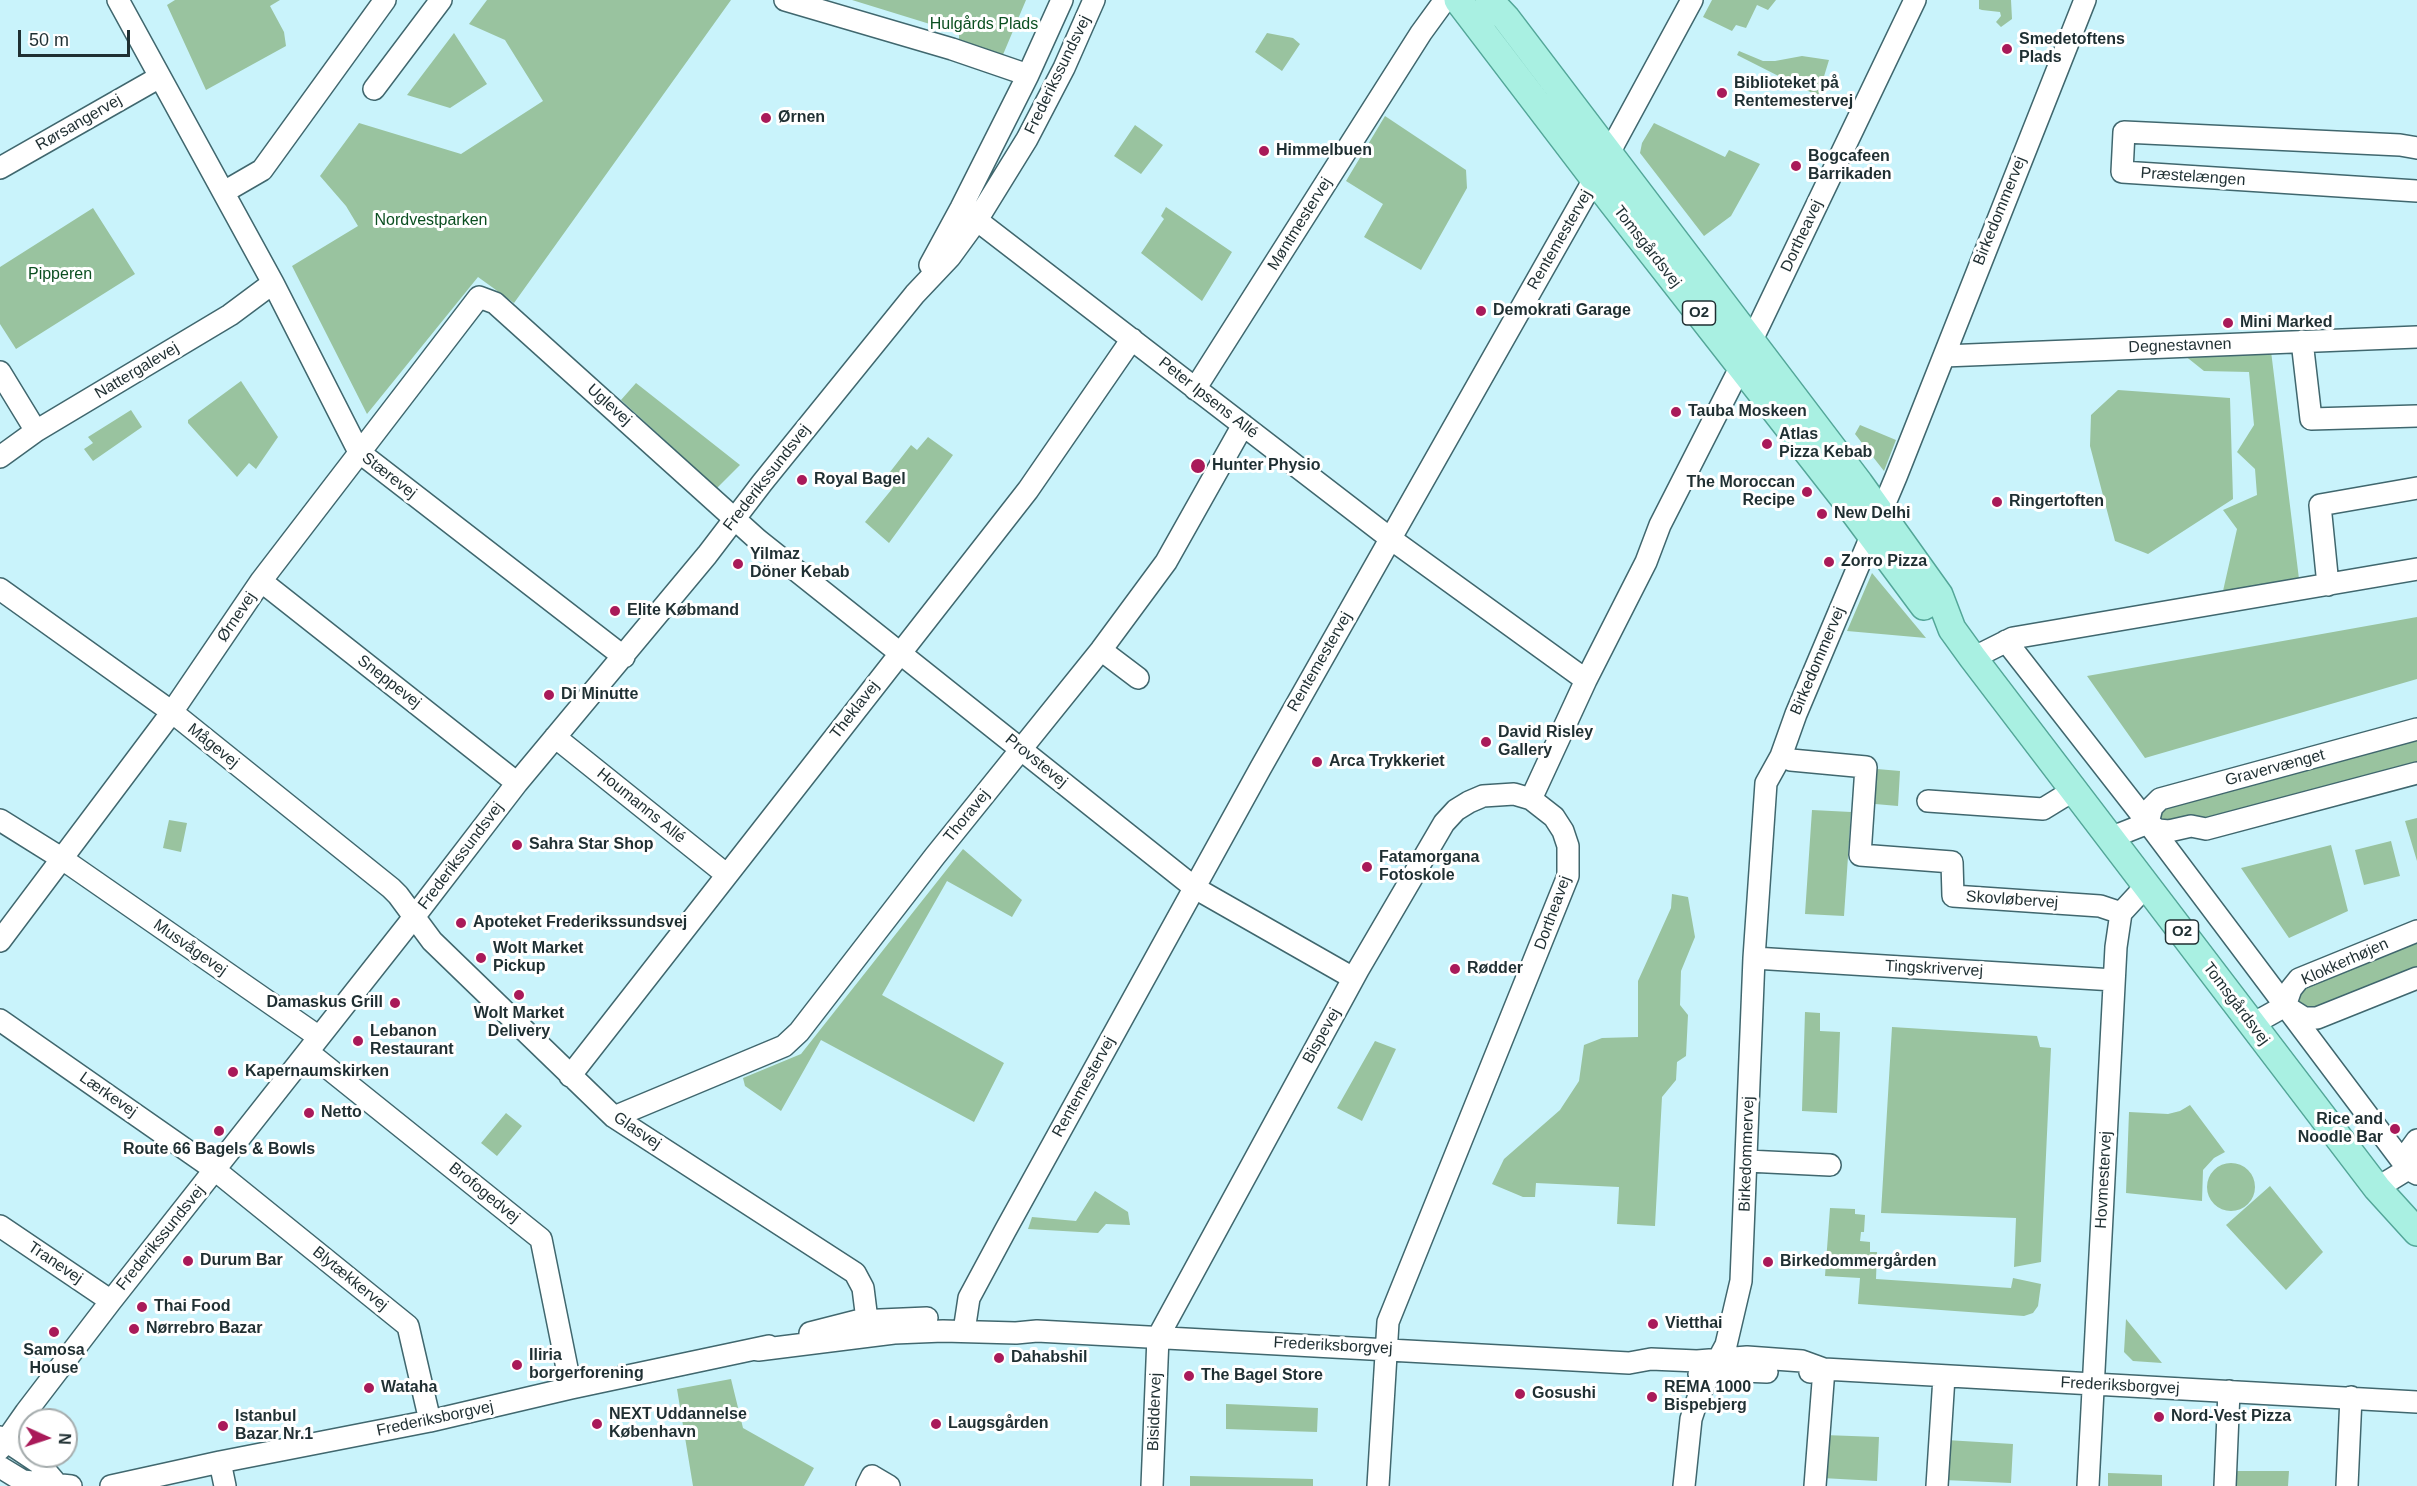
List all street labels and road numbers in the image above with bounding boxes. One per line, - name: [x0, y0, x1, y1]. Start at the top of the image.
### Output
- street label: Frederikssundsvej: [1021, 12, 1095, 138]
- street label: Rørsangervej: [33, 91, 125, 155]
- street label: Birkedommervej: [1969, 154, 2031, 268]
- street label: Præstelængen: [2140, 164, 2246, 190]
- street label: Møntmestervej: [1264, 174, 1336, 274]
- street label: Rentemestervej: [1524, 187, 1596, 293]
- street label: Dortheavej: [1777, 197, 1827, 275]
- street label: Tomsgårdsvej: [1609, 202, 1685, 292]
- road number: O2: [1682, 301, 1716, 325]
- street label: Degnestavnen: [2128, 335, 2232, 357]
- street label: Nattergalevej: [92, 338, 182, 404]
- street label: Peter Ipsens Allé: [1154, 353, 1262, 443]
- street label: Uglevej: [583, 380, 635, 430]
- street label: Frederikssundsvej: [719, 421, 815, 535]
- street label: Stærevej: [358, 449, 420, 503]
- street label: Ørnevej: [213, 588, 261, 646]
- street label: Birkedommervej: [1787, 604, 1849, 718]
- street label: Rentemestervej: [1284, 609, 1356, 715]
- street label: Sneppevej: [353, 651, 425, 713]
- street label: Theklavej: [826, 677, 884, 743]
- street label: Mågevej: [183, 720, 243, 772]
- street label: Provstevej: [1001, 730, 1071, 792]
- street label: Gravervænget: [2223, 745, 2327, 791]
- street label: Houmanns Allé: [593, 764, 689, 848]
- street label: Thoravej: [940, 786, 994, 846]
- street label: Frederikssundsvej: [414, 798, 508, 914]
- street label: Dortheavej: [1531, 873, 1575, 953]
- street label: Skovløbervej: [1965, 887, 2059, 913]
- street label: Musvågevej: [150, 916, 230, 980]
- road number: O2: [2166, 920, 2198, 944]
- street label: Klokkerhøjen: [2298, 934, 2392, 990]
- street label: Tingskrivervej: [1885, 957, 1983, 981]
- street label: Tomsgårdsvej: [2199, 959, 2273, 1049]
- street label: Bispevej: [1299, 1005, 1345, 1067]
- street label: Rentemestervej: [1048, 1033, 1120, 1141]
- street label: Lærkevej: [76, 1068, 140, 1122]
- street label: Birkedommervej: [1735, 1096, 1759, 1212]
- street label: Glasvej: [610, 1108, 664, 1154]
- street label: Hovmestervej: [2092, 1131, 2116, 1229]
- street label: Brofogedvej: [445, 1159, 523, 1227]
- street label: Frederikssundsvej: [113, 1182, 209, 1294]
- street label: Tranevej: [24, 1238, 86, 1288]
- street label: Blytækkervej: [308, 1243, 392, 1315]
- street label: Frederiksborgvej: [1273, 1333, 1393, 1359]
- street label: Bisiddervej: [1144, 1373, 1166, 1451]
- street label: Frederiksborgvej: [2060, 1373, 2180, 1399]
- street label: Frederiksborgvej: [375, 1397, 495, 1441]

